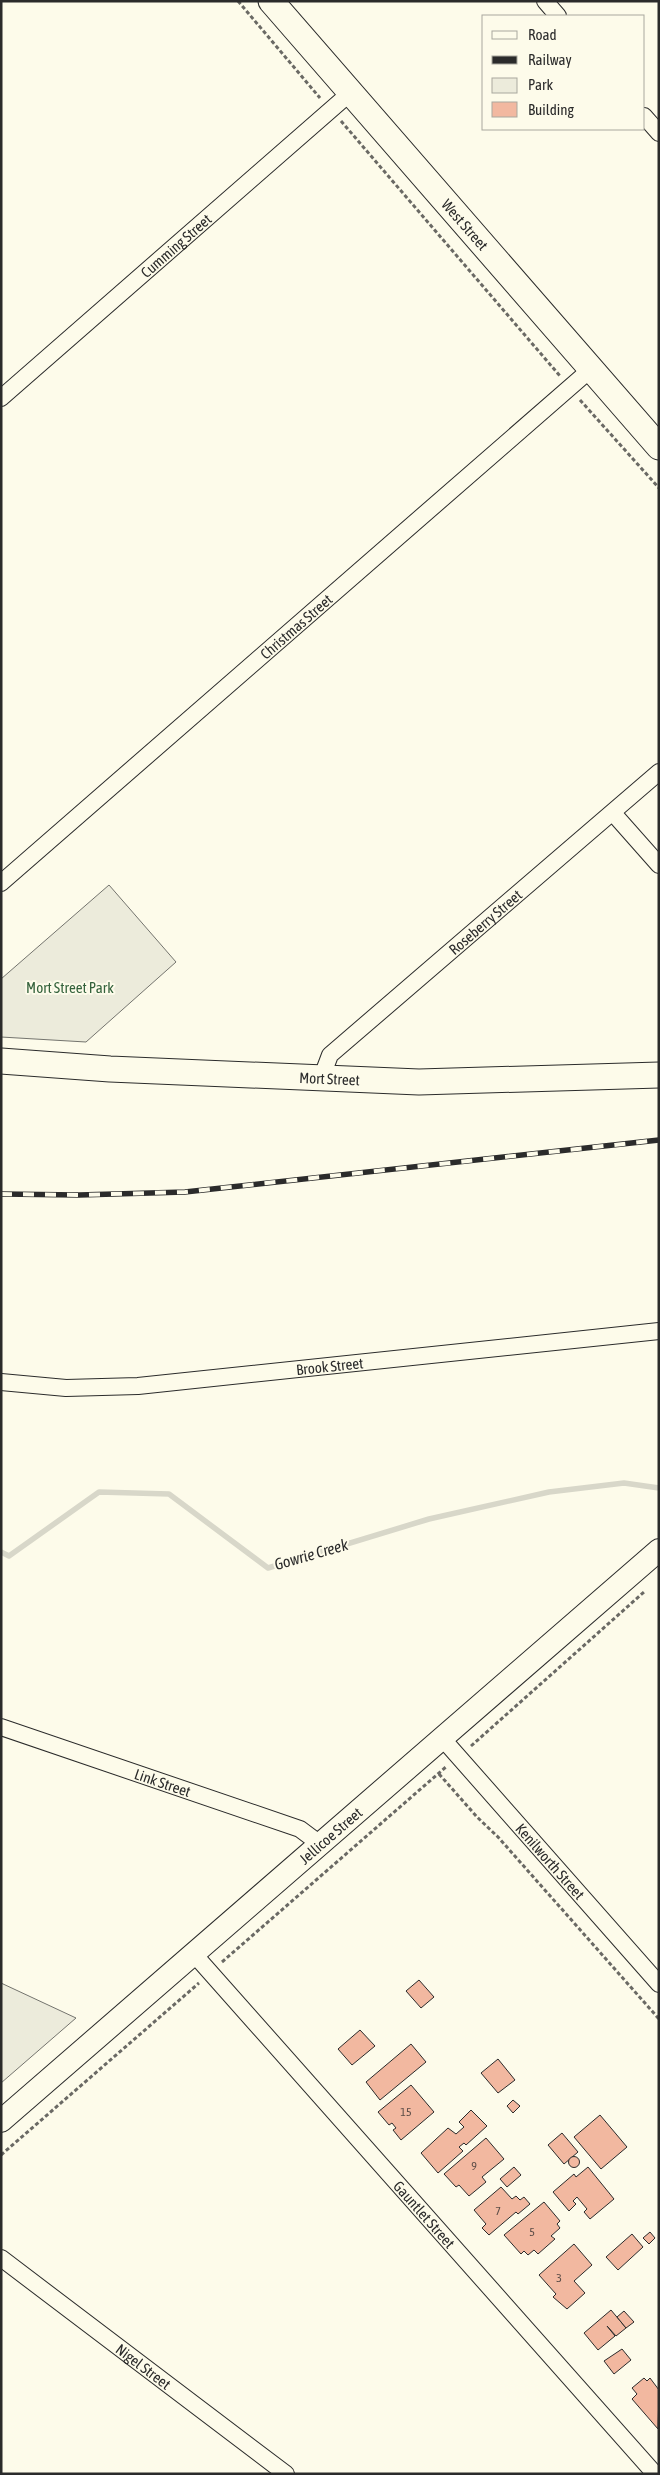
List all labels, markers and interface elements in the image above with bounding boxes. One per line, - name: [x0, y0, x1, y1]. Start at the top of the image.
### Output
- legend: [482, 15, 645, 130]
- text: Road: [528, 26, 557, 43]
- text: Railway: [528, 51, 572, 68]
- text: Park: [528, 76, 553, 93]
- text: Building: [528, 101, 574, 118]
- street label: West Street: [439, 195, 492, 253]
- street label: Cumming Street: [137, 210, 214, 281]
- street label: Christmas Street: [256, 590, 335, 662]
- street label: Roseberry Street: [445, 886, 525, 958]
- park label: Mort Street Park: [26, 979, 114, 996]
- street label: Mort Street: [299, 1068, 360, 1088]
- street label: Brook Street: [295, 1354, 364, 1378]
- water label: Gowrie Creek: [272, 1535, 351, 1573]
- street label: Link Street: [133, 1765, 193, 1800]
- street label: Jellicoe Street: [295, 1803, 365, 1867]
- street label: Kenilworth Street: [513, 1820, 588, 1902]
- house number: 15: [400, 2105, 412, 2119]
- house number: 9: [471, 2159, 477, 2173]
- street label: Gauntlet Street: [390, 2177, 459, 2251]
- house number: 7: [495, 2204, 501, 2218]
- house number: 5: [529, 2225, 535, 2239]
- house number: 3: [556, 2271, 562, 2285]
- street label: Nigel Street: [113, 2340, 174, 2392]

